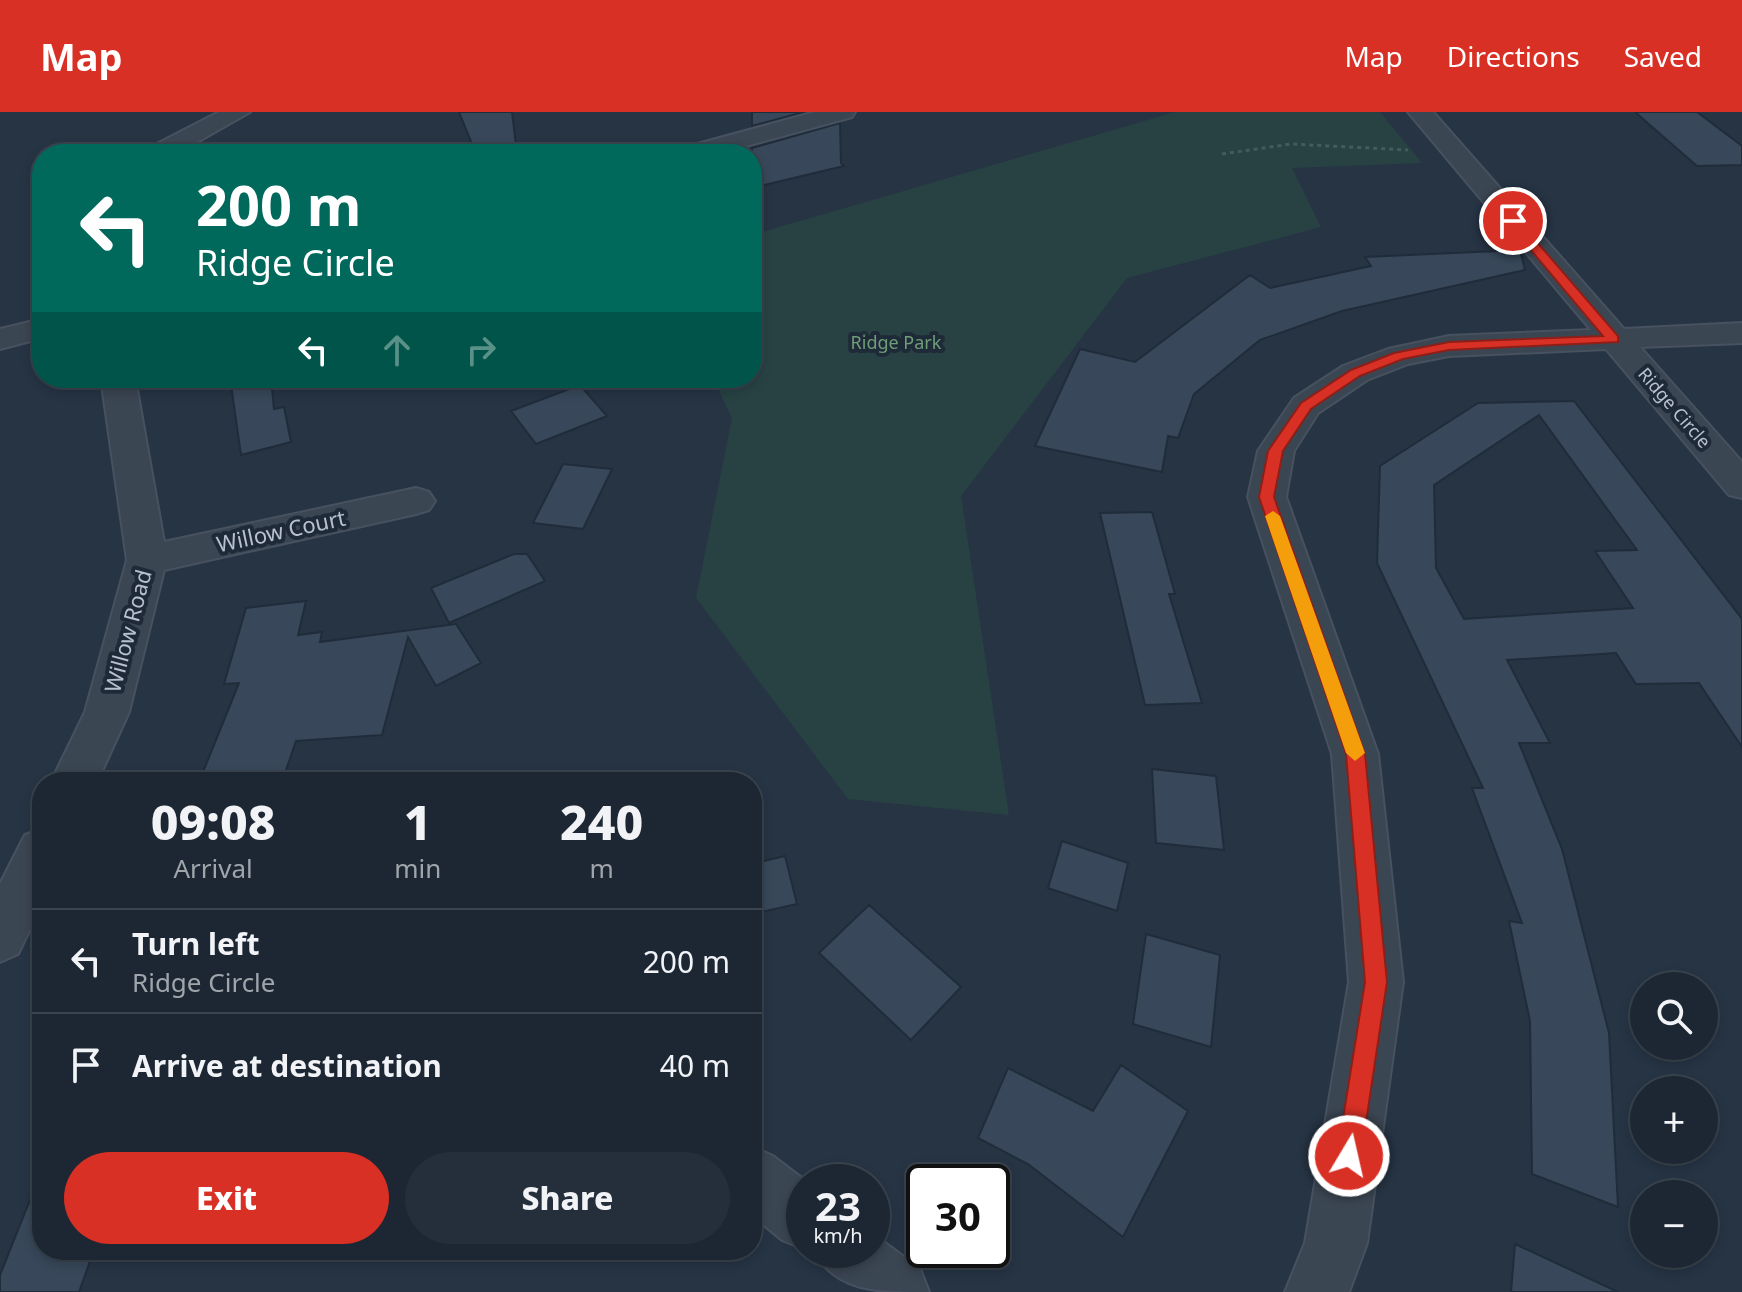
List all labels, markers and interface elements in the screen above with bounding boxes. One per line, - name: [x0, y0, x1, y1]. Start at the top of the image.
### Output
- text: Map: [40, 30, 123, 82]
- text: Map: [1344, 37, 1403, 75]
- text: Directions: [1447, 37, 1580, 75]
- text: Saved: [1624, 37, 1702, 75]
- text: 200 m: [196, 166, 361, 242]
- icon: left: [64, 176, 168, 280]
- pin: [1479, 187, 1547, 255]
- icon: arrive: [1491, 199, 1535, 243]
- text: Ridge Circle: [196, 238, 395, 287]
- icon: left: [291, 328, 335, 372]
- icon: ahead: [375, 328, 419, 372]
- icon: right: [459, 328, 503, 372]
- park label: Ridge Park: [851, 330, 942, 354]
- street label: Ridge Circle: [1633, 362, 1716, 453]
- street label: Willow Court: [213, 502, 348, 558]
- street label: Willow Road: [96, 566, 158, 696]
- text: 09:08: [151, 789, 275, 854]
- text: 1: [404, 789, 432, 854]
- text: 240: [560, 789, 643, 854]
- text: Arrival: [173, 850, 253, 886]
- text: min: [394, 850, 441, 886]
- text: m: [589, 850, 614, 886]
- text: Turn left: [132, 923, 260, 964]
- icon: left: [64, 939, 108, 983]
- text: 200 m: [643, 941, 730, 982]
- text: Ridge Circle: [132, 964, 276, 1000]
- map controls: [1630, 972, 1718, 1268]
- button: search: [1630, 972, 1718, 1060]
- icon: arrive: [64, 1043, 108, 1087]
- text: Arrive at destination: [132, 1045, 442, 1086]
- text: 40 m: [660, 1045, 730, 1086]
- button: +: [1630, 1076, 1718, 1164]
- position arrow: [1307, 1114, 1391, 1198]
- button: Exit: [64, 1152, 389, 1244]
- button: Share: [405, 1152, 730, 1244]
- speed limit sign: 30: [906, 1164, 1010, 1268]
- text: 23: [815, 1178, 861, 1233]
- button: −: [1630, 1180, 1718, 1268]
- text: km/h: [813, 1222, 863, 1249]

